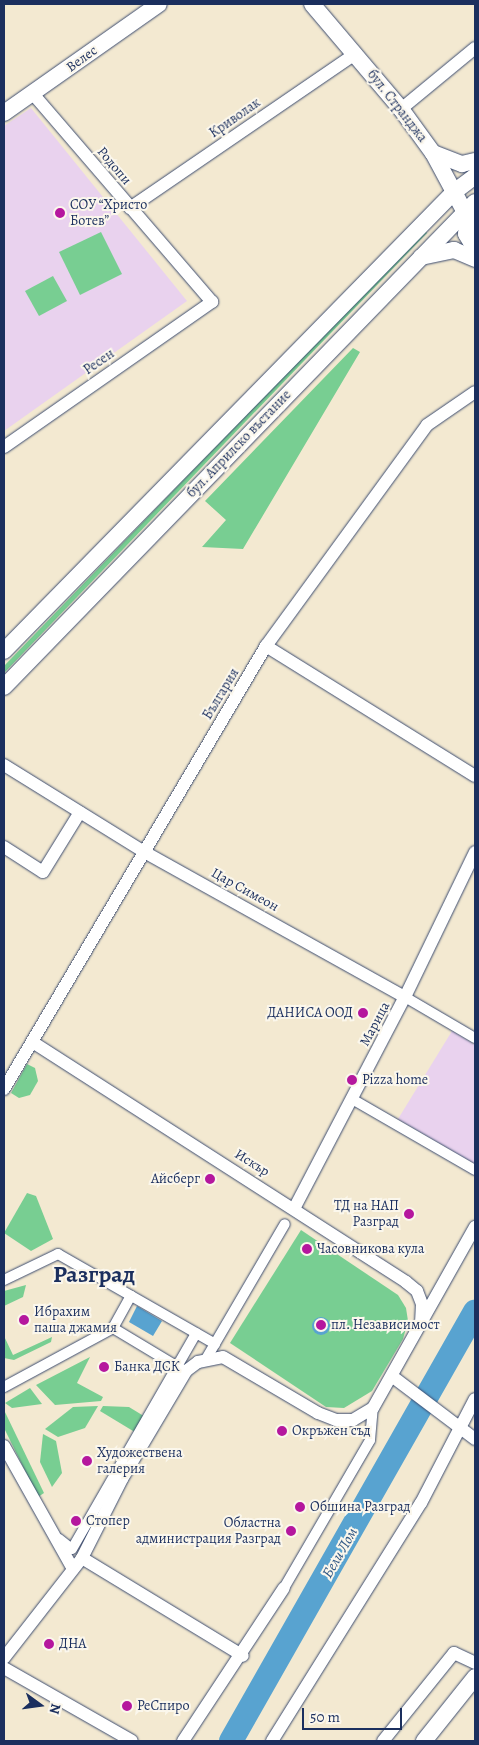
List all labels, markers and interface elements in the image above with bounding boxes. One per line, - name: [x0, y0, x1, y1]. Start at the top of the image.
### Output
- street label: Велес: [63, 42, 101, 76]
- street label: бул. Странджа: [363, 66, 431, 146]
- street label: Криволак: [206, 94, 264, 142]
- street label: Родопи: [93, 144, 135, 188]
- place label: СОУ “Христо Ботев”: [70, 197, 148, 230]
- marker: СОУ “Христо Ботев”: [54, 207, 66, 219]
- street label: Ресен: [80, 345, 118, 379]
- street label: бул. Априлско въстание: [183, 386, 295, 502]
- street label: България: [199, 665, 243, 723]
- street label: Цар Симеон: [208, 865, 282, 915]
- street label: Марица: [356, 999, 394, 1049]
- place label: ДАНИСА ООД: [267, 1005, 353, 1021]
- marker: ДАНИСА ООД: [357, 1007, 369, 1019]
- place label: Pizza home: [362, 1072, 428, 1088]
- marker: Pizza home: [346, 1074, 358, 1086]
- street label: Искър: [232, 1146, 272, 1180]
- place label: Айсберг: [151, 1171, 200, 1187]
- marker: Айсберг: [204, 1173, 216, 1185]
- place label: ТД на НАП Разград: [334, 1198, 399, 1230]
- marker: ТД на НАП Разград: [403, 1208, 415, 1220]
- place label: Часовникова кула: [317, 1241, 424, 1257]
- marker: Часовникова кула: [301, 1243, 313, 1255]
- district label: Разград: [53, 1261, 135, 1289]
- place label: Ибрахим паша джамия: [34, 1304, 117, 1336]
- marker: Ибрахим паша джамия: [18, 1314, 30, 1326]
- place label: пл. Независимост: [331, 1317, 440, 1333]
- marker: пл. Независимост: [315, 1319, 327, 1331]
- place label: Банка ДСК: [114, 1359, 180, 1375]
- marker: Банка ДСК: [98, 1361, 110, 1373]
- place label: Окръжен съд: [292, 1423, 371, 1439]
- marker: Окръжен съд: [276, 1425, 288, 1437]
- place label: Художествена галерия: [97, 1445, 182, 1478]
- marker: Художествена галерия: [81, 1455, 93, 1467]
- place label: Обшина Разград: [310, 1499, 410, 1515]
- marker: Обшина Разград: [294, 1501, 306, 1513]
- place label: Стопер: [86, 1513, 130, 1529]
- marker: Стопер: [70, 1515, 82, 1527]
- place label: Областна администрация Разград: [136, 1515, 281, 1548]
- marker: Областна администрация Разград: [285, 1525, 297, 1537]
- water label: Бели Лом: [318, 1525, 362, 1581]
- place label: ДНА: [59, 1636, 87, 1652]
- marker: ДНА: [43, 1638, 55, 1650]
- north arrow: [15, 1680, 65, 1730]
- place label: РеСпиро: [137, 1698, 190, 1714]
- scale bar: [304, 1698, 404, 1730]
- marker: РеСпиро: [121, 1700, 133, 1712]
- text: N: [45, 1701, 65, 1716]
- text: 50 m: [310, 1707, 340, 1727]

